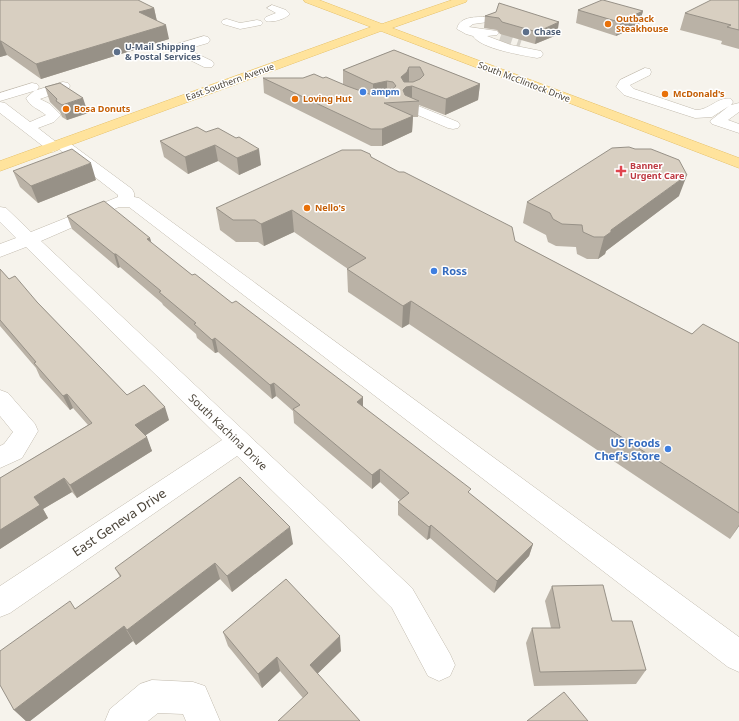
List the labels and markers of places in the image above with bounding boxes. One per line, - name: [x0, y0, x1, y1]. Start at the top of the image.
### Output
- place label: Outback Steakhouse: [616, 12, 668, 35]
- marker: Outback Steakhouse: [603, 19, 613, 29]
- place label: Chase: [534, 25, 561, 38]
- marker: Chase: [521, 27, 531, 37]
- place label: U-Mail Shipping & Postal Services: [125, 40, 201, 63]
- marker: U-Mail Shipping & Postal Services: [112, 47, 122, 57]
- place label: ampm: [371, 85, 400, 98]
- marker: ampm: [358, 87, 368, 97]
- place label: McDonald's: [673, 87, 725, 100]
- marker: McDonald's: [660, 89, 670, 99]
- place label: Loving Hut: [303, 92, 352, 105]
- marker: Loving Hut: [290, 94, 300, 104]
- place label: Bosa Donuts: [74, 102, 131, 115]
- marker: Bosa Donuts: [61, 104, 71, 114]
- place label: Banner Urgent Care: [630, 159, 684, 182]
- marker: Banner Urgent Care: [615, 165, 627, 177]
- place label: Nello's: [315, 201, 346, 214]
- marker: Nello's: [302, 203, 312, 213]
- place label: Ross: [442, 263, 468, 278]
- marker: Ross: [429, 266, 439, 276]
- place label: US Foods Chef's Store: [594, 435, 660, 463]
- marker: US Foods Chef's Store: [663, 444, 673, 454]

